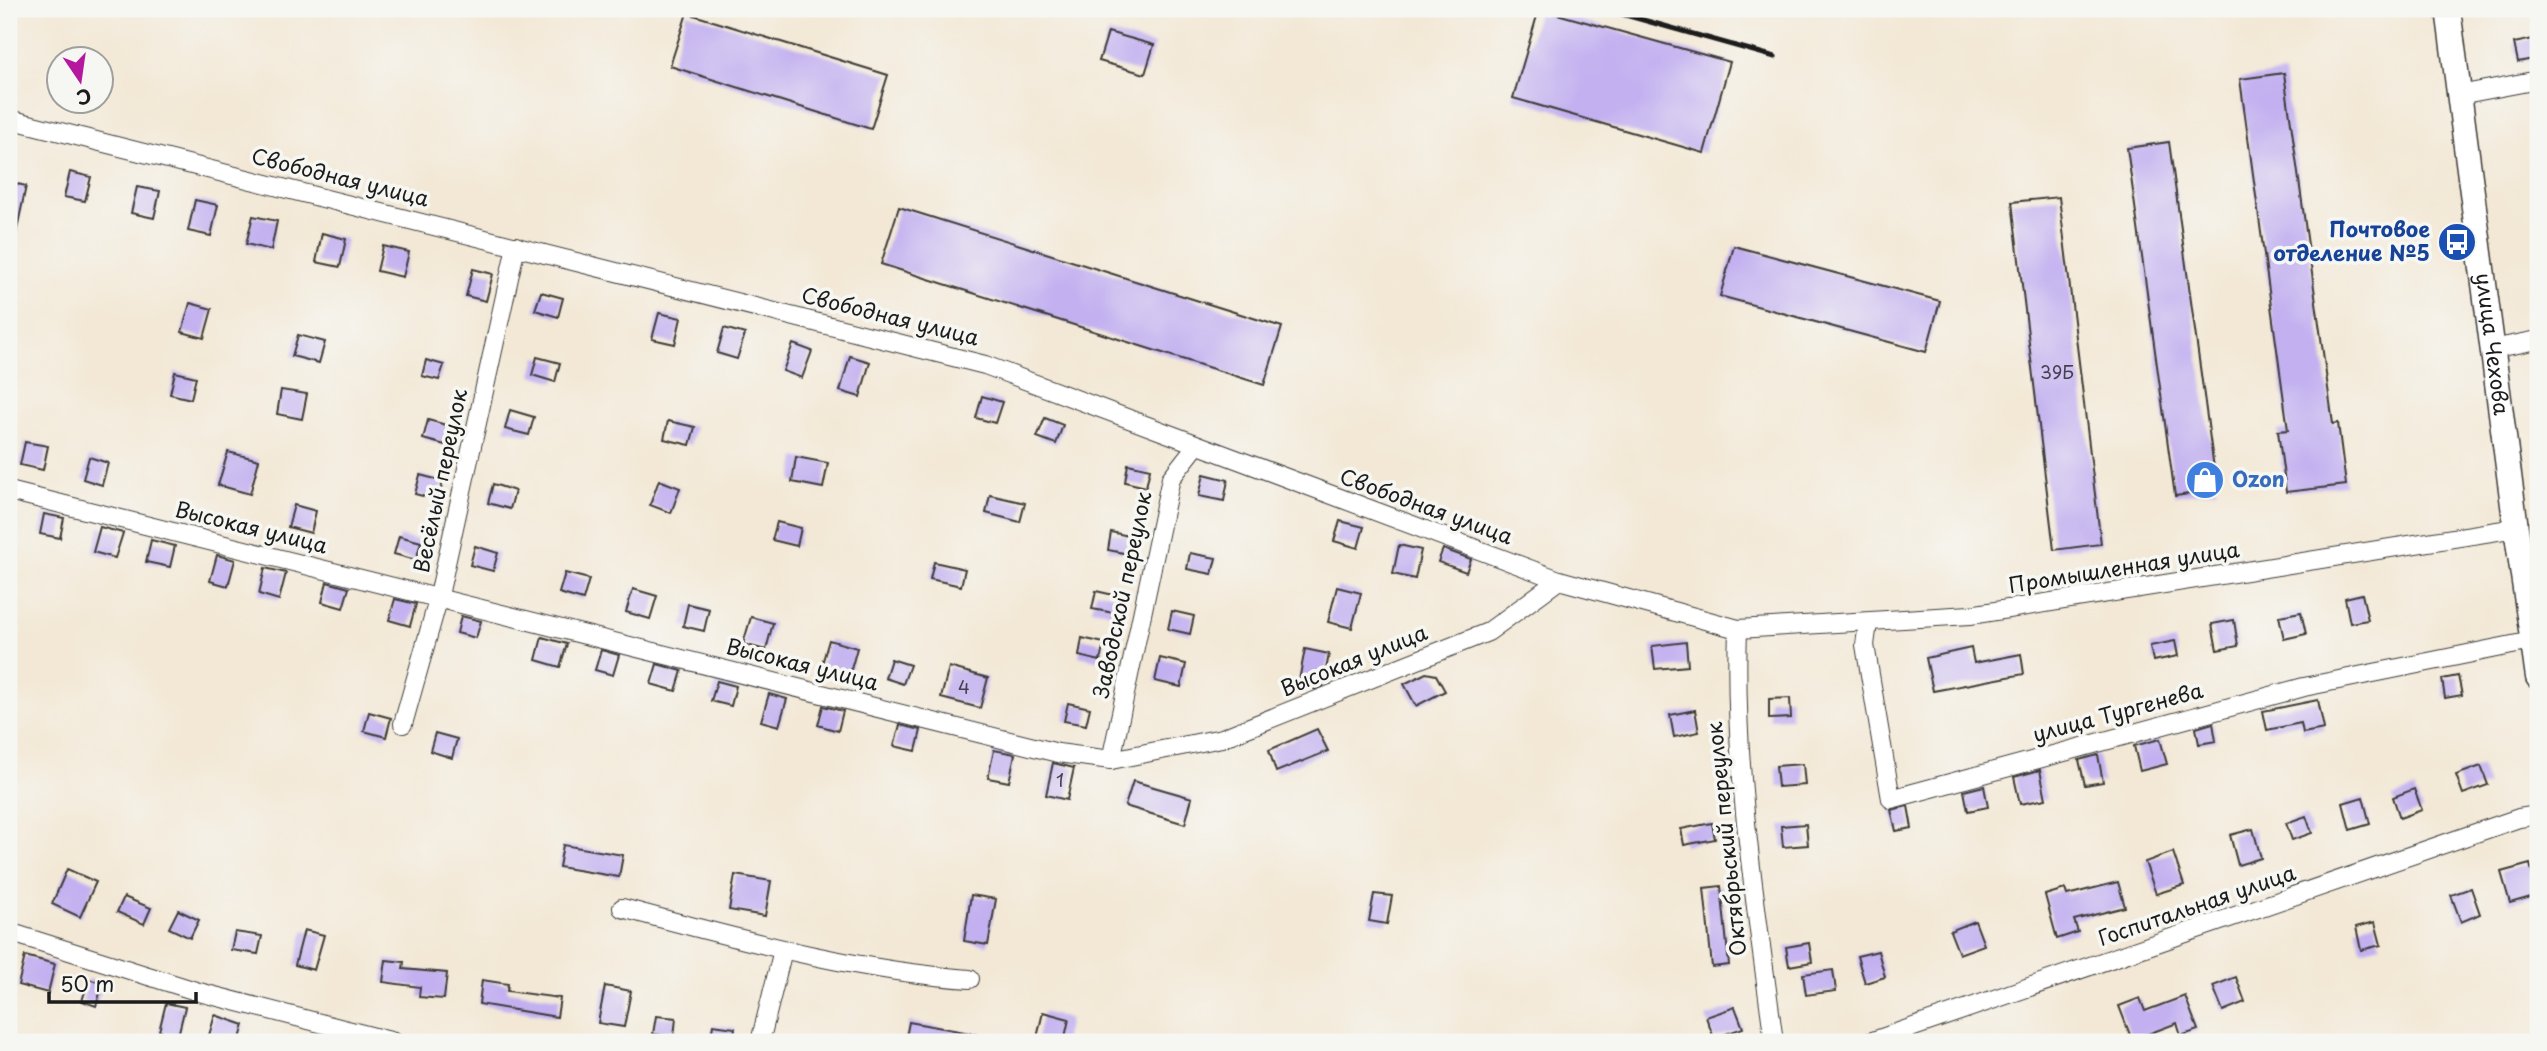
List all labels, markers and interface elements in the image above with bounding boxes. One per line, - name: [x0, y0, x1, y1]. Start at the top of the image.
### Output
- north arrow: [46, 46, 116, 116]
- text: С: [74, 82, 94, 113]
- street label: Свободная улица: [248, 139, 433, 214]
- place label: Почтовое отделение №5: [2273, 212, 2430, 268]
- bus stop icon: Почтовое отделение №5: [2436, 221, 2478, 263]
- street label: улица Чехова: [2469, 271, 2519, 417]
- street label: Свободная улица: [798, 278, 983, 353]
- house number: 39Б: [2040, 358, 2074, 385]
- street label: Весёлый переулок: [404, 385, 474, 575]
- street label: Свободная улица: [1336, 459, 1518, 552]
- shop icon: Ozon: [2184, 459, 2226, 501]
- place label: Ozon: [2232, 462, 2285, 494]
- street label: Заводской переулок: [1084, 488, 1159, 701]
- street label: Высокая улица: [172, 492, 332, 561]
- street label: Промышленная улица: [2006, 532, 2242, 600]
- street label: Высокая улица: [1275, 615, 1432, 703]
- street label: Высокая улица: [723, 629, 883, 698]
- house number: 4: [958, 673, 970, 700]
- street label: улица Тургенева: [2029, 673, 2206, 749]
- street label: Октябрьский переулок: [1697, 720, 1753, 958]
- house number: 1: [1056, 766, 1064, 793]
- street label: Госпитальная улица: [2093, 855, 2300, 953]
- scale bar: [49, 960, 196, 1004]
- text: 50 m: [60, 967, 114, 999]

